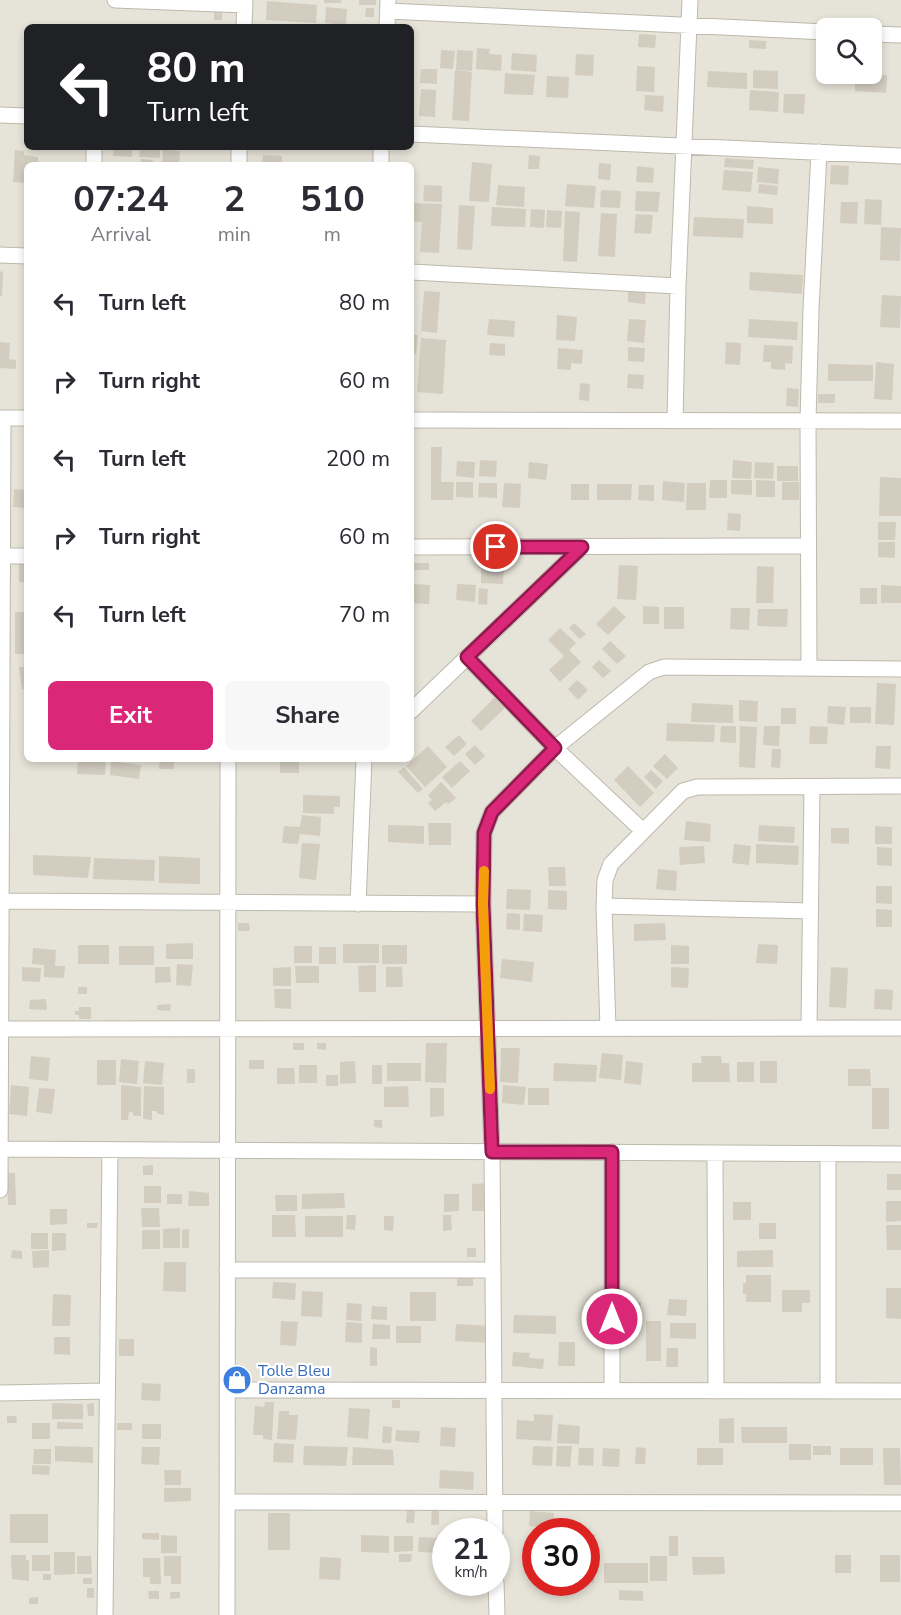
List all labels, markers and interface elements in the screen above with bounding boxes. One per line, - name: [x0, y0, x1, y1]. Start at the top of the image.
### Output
- map controls: [816, 18, 882, 84]
- button: search: [816, 18, 882, 84]
- text: 80 m: [147, 40, 246, 97]
- icon: left: [48, 48, 126, 126]
- text: Turn left: [147, 94, 248, 131]
- text: 07:24: [73, 175, 169, 224]
- text: 2: [223, 175, 245, 224]
- text: 510: [300, 175, 365, 224]
- text: Arrival: [91, 221, 151, 248]
- text: min: [218, 221, 251, 248]
- text: m: [324, 221, 341, 248]
- icon: left: [48, 287, 81, 320]
- text: Turn left: [99, 288, 186, 318]
- text: 80 m: [339, 288, 390, 318]
- icon: right: [48, 365, 81, 398]
- text: Turn right: [99, 366, 200, 396]
- text: 60 m: [339, 366, 390, 396]
- icon: left: [48, 443, 81, 476]
- text: Turn left: [99, 444, 186, 474]
- text: 200 m: [326, 444, 390, 474]
- icon: right: [48, 521, 81, 554]
- pin: [470, 521, 521, 572]
- text: Turn right: [99, 522, 200, 552]
- text: 60 m: [339, 522, 390, 552]
- icon: arrive: [479, 530, 512, 563]
- icon: left: [48, 599, 81, 632]
- text: Turn left: [99, 600, 186, 630]
- text: 70 m: [339, 600, 390, 630]
- button: Exit: [48, 681, 213, 750]
- button: Share: [225, 681, 390, 750]
- position arrow: [580, 1287, 644, 1351]
- place label: Tolle Bleu Danzama: [258, 1360, 330, 1400]
- shop icon: Tolle Bleu Danzama: [221, 1364, 253, 1396]
- speed limit sign: 30: [522, 1518, 600, 1596]
- text: 21: [453, 1529, 489, 1570]
- text: km/h: [454, 1562, 488, 1582]

